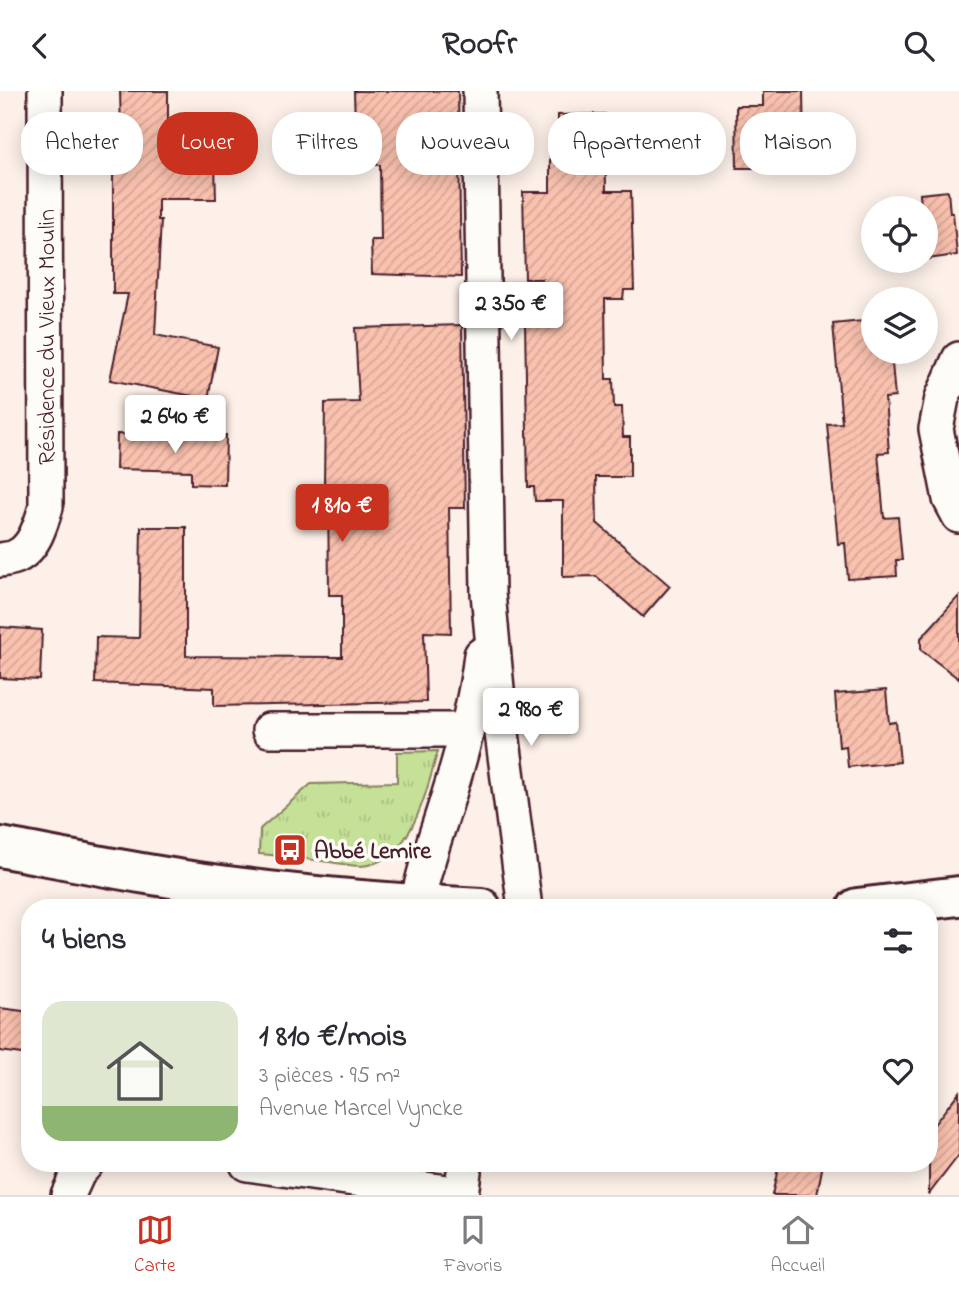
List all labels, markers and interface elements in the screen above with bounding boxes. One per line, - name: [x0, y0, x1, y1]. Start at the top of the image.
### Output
- text: Roofr: [442, 22, 517, 69]
- icon: back: [21, 27, 59, 65]
- icon: search: [900, 27, 938, 65]
- chip: Acheter: [21, 112, 143, 175]
- chip: Louer: [157, 112, 258, 175]
- chip: Filtres: [272, 112, 382, 175]
- chip: Nouveau: [396, 112, 534, 175]
- chip: Appartement: [548, 112, 726, 175]
- chip: Maison: [740, 112, 856, 175]
- map controls: [861, 196, 938, 364]
- button: locate: [861, 196, 938, 273]
- street label: Résidence du Vieux Moulin: [31, 209, 66, 465]
- pin: 2 350 €: [446, 282, 576, 342]
- button: layers: [861, 287, 938, 364]
- text: 2 350 €: [475, 288, 547, 321]
- pin: 2 640 €: [110, 395, 240, 455]
- text: 2 640 €: [141, 401, 209, 434]
- pin: 1 810 €: [277, 484, 407, 544]
- text: 1 810 €: [312, 490, 372, 523]
- pin: 2 980 €: [466, 689, 596, 748]
- text: 2 980 €: [499, 694, 563, 727]
- bus stop icon: Abbé Lemire: [271, 831, 309, 869]
- place label: Abbé Lemire: [314, 835, 432, 870]
- text: 4 biens: [42, 919, 127, 963]
- icon: filters: [879, 922, 917, 960]
- text: 1 810 €/mois: [259, 1016, 407, 1060]
- icon: home: [98, 1029, 182, 1113]
- icon: heart: [879, 1052, 917, 1090]
- text: 3 pièces · 95 m²: [259, 1060, 400, 1093]
- text: Avenue Marcel Vyncke: [259, 1093, 463, 1126]
- tab: Carte: [134, 1211, 176, 1280]
- tab: Favoris: [444, 1211, 502, 1280]
- tab: Accueil: [770, 1211, 825, 1280]

